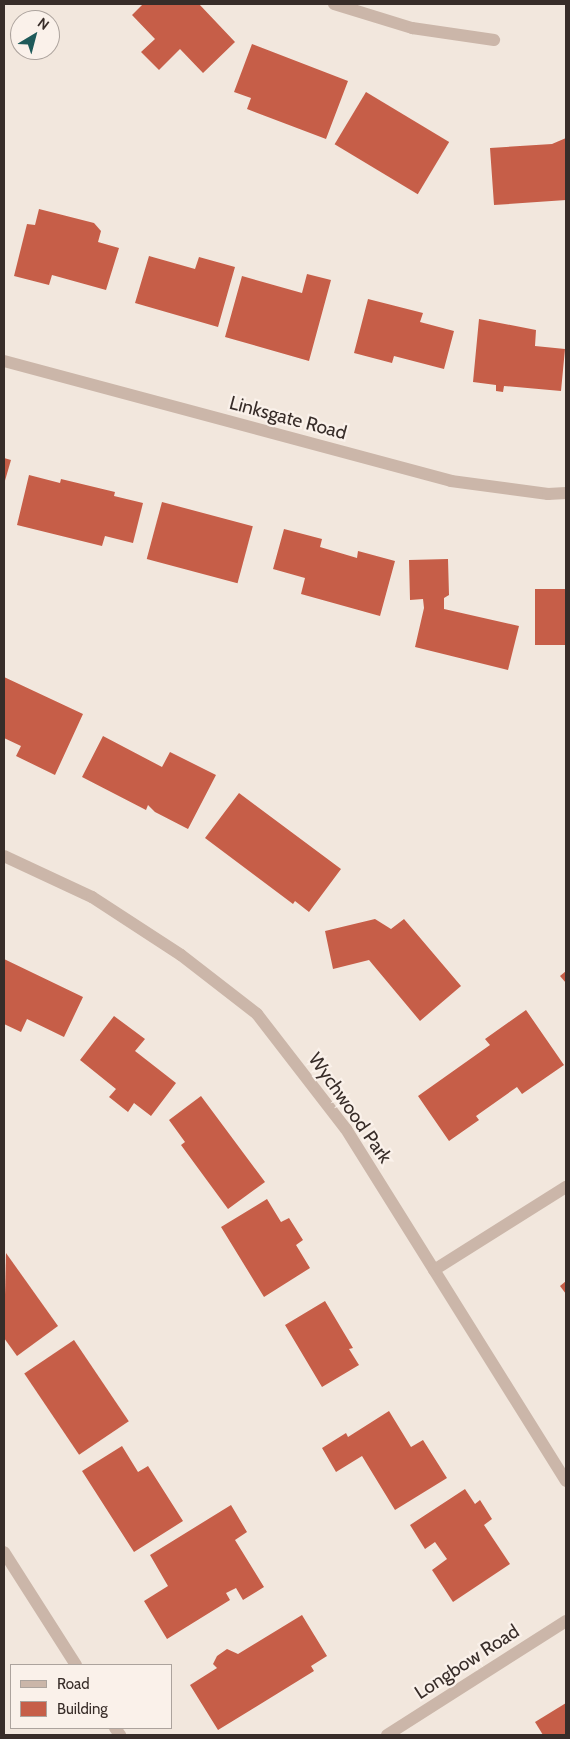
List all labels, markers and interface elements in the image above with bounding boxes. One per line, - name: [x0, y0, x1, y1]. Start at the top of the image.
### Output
- north arrow: [10, 10, 60, 60]
- text: N: [34, 14, 53, 34]
- street label: Linksgate Road: [227, 391, 349, 445]
- street label: Wychwood Park: [303, 1048, 397, 1168]
- street label: Longbow Road: [410, 1620, 524, 1704]
- legend: [10, 1664, 172, 1729]
- text: Road: [57, 1675, 90, 1693]
- text: Building: [57, 1700, 108, 1718]

